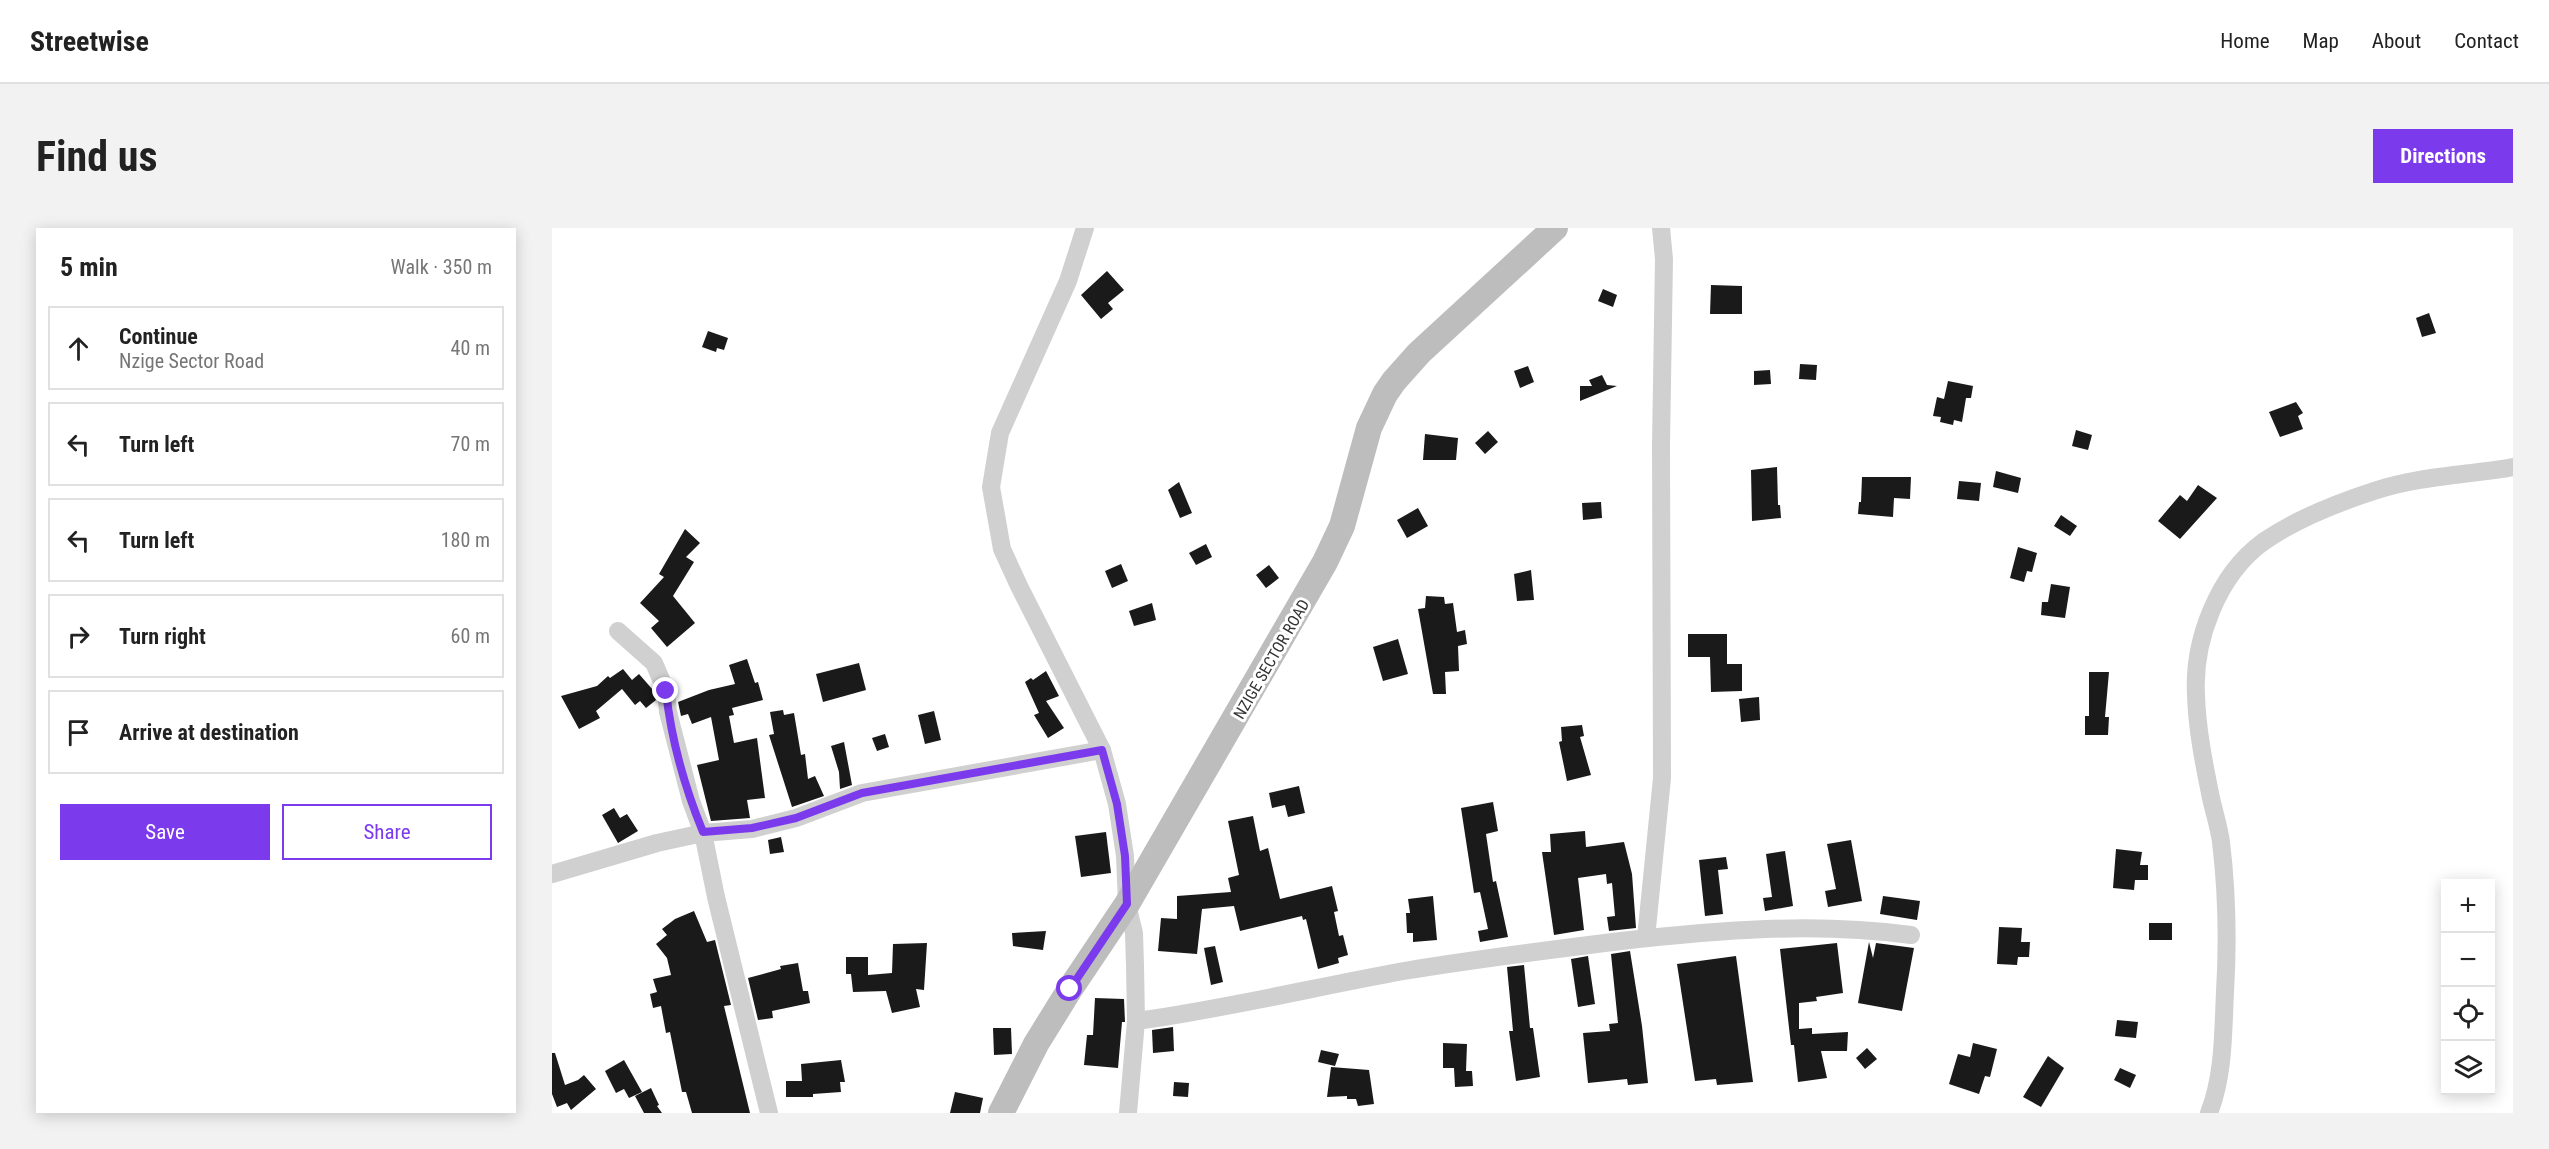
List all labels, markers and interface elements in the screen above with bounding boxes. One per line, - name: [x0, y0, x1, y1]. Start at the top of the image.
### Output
- text: Streetwise: [30, 25, 149, 58]
- text: Home: [2220, 29, 2270, 53]
- text: Map: [2303, 29, 2339, 53]
- text: About: [2372, 29, 2421, 53]
- text: Contact: [2454, 29, 2519, 53]
- button: Directions: [2373, 129, 2513, 183]
- text: Find us: [36, 132, 157, 181]
- text: 5 min: [60, 252, 118, 282]
- text: Walk · 350 m: [391, 255, 492, 279]
- text: Continue: [119, 324, 198, 349]
- icon: ahead: [62, 332, 95, 365]
- text: 40 m: [451, 336, 490, 360]
- text: Nzige Sector Road: [119, 349, 264, 373]
- icon: left: [62, 428, 95, 461]
- text: Turn left: [119, 432, 194, 457]
- text: 70 m: [451, 432, 490, 456]
- icon: left: [62, 524, 95, 557]
- text: Turn left: [119, 528, 194, 553]
- text: 180 m: [441, 528, 490, 552]
- street label: NZIGE SECTOR ROAD: [1230, 596, 1313, 722]
- icon: right: [62, 620, 95, 653]
- text: Turn right: [119, 624, 206, 649]
- text: 60 m: [451, 624, 490, 648]
- route end: [652, 677, 678, 703]
- icon: arrive: [62, 716, 95, 749]
- text: Arrive at destination: [119, 720, 299, 745]
- button: Save: [60, 804, 270, 860]
- button: Share: [282, 804, 492, 860]
- map controls: [2441, 879, 2495, 1095]
- button: +: [2441, 879, 2495, 933]
- button: −: [2441, 933, 2495, 987]
- route start: [1056, 975, 1082, 1001]
- button: locate: [2441, 987, 2495, 1041]
- button: layers: [2441, 1041, 2495, 1095]

